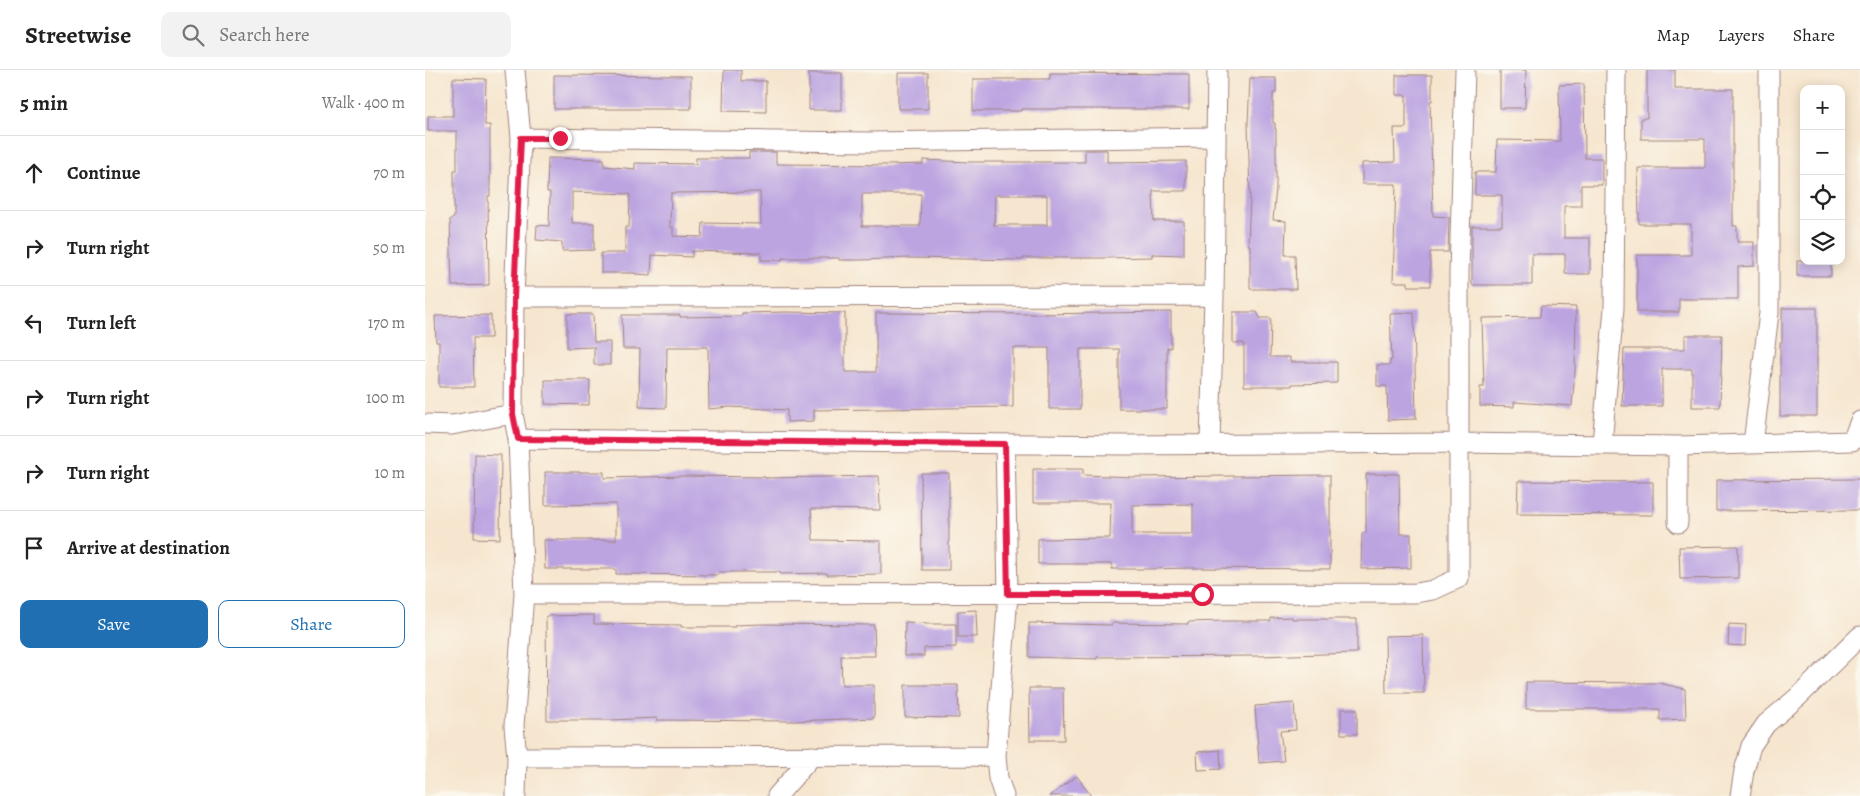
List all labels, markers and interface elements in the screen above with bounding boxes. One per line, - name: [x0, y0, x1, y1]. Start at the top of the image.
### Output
- search box: [161, 12, 511, 57]
- text: Streetwise: [25, 19, 131, 51]
- icon: search: [179, 21, 207, 49]
- text: Search here: [219, 22, 310, 48]
- text: Map: [1657, 23, 1690, 47]
- text: Layers: [1718, 23, 1765, 47]
- text: Share: [1793, 23, 1835, 47]
- map controls: [1800, 85, 1845, 265]
- button: +: [1800, 85, 1845, 130]
- text: 5 min: [20, 89, 68, 117]
- text: Walk · 400 m: [322, 92, 405, 114]
- route end: [549, 127, 572, 150]
- button: −: [1800, 130, 1845, 175]
- icon: ahead: [20, 159, 48, 187]
- text: Continue: [67, 160, 141, 186]
- text: 70 m: [373, 162, 405, 184]
- button: locate: [1800, 175, 1845, 220]
- button: layers: [1800, 220, 1845, 265]
- icon: right: [20, 234, 48, 262]
- text: Turn right: [67, 235, 149, 261]
- text: 50 m: [373, 237, 405, 259]
- icon: left: [20, 309, 48, 337]
- text: Turn left: [67, 310, 136, 336]
- text: 170 m: [368, 312, 405, 334]
- icon: right: [20, 384, 48, 412]
- text: Turn right: [67, 385, 149, 411]
- text: 100 m: [366, 387, 405, 409]
- icon: right: [20, 459, 48, 487]
- text: Turn right: [67, 460, 149, 486]
- text: 10 m: [375, 462, 405, 484]
- icon: arrive: [20, 534, 48, 562]
- text: Arrive at destination: [67, 535, 230, 561]
- route start: [1191, 583, 1214, 606]
- button: Save: [20, 600, 208, 648]
- button: Share: [218, 600, 405, 648]

